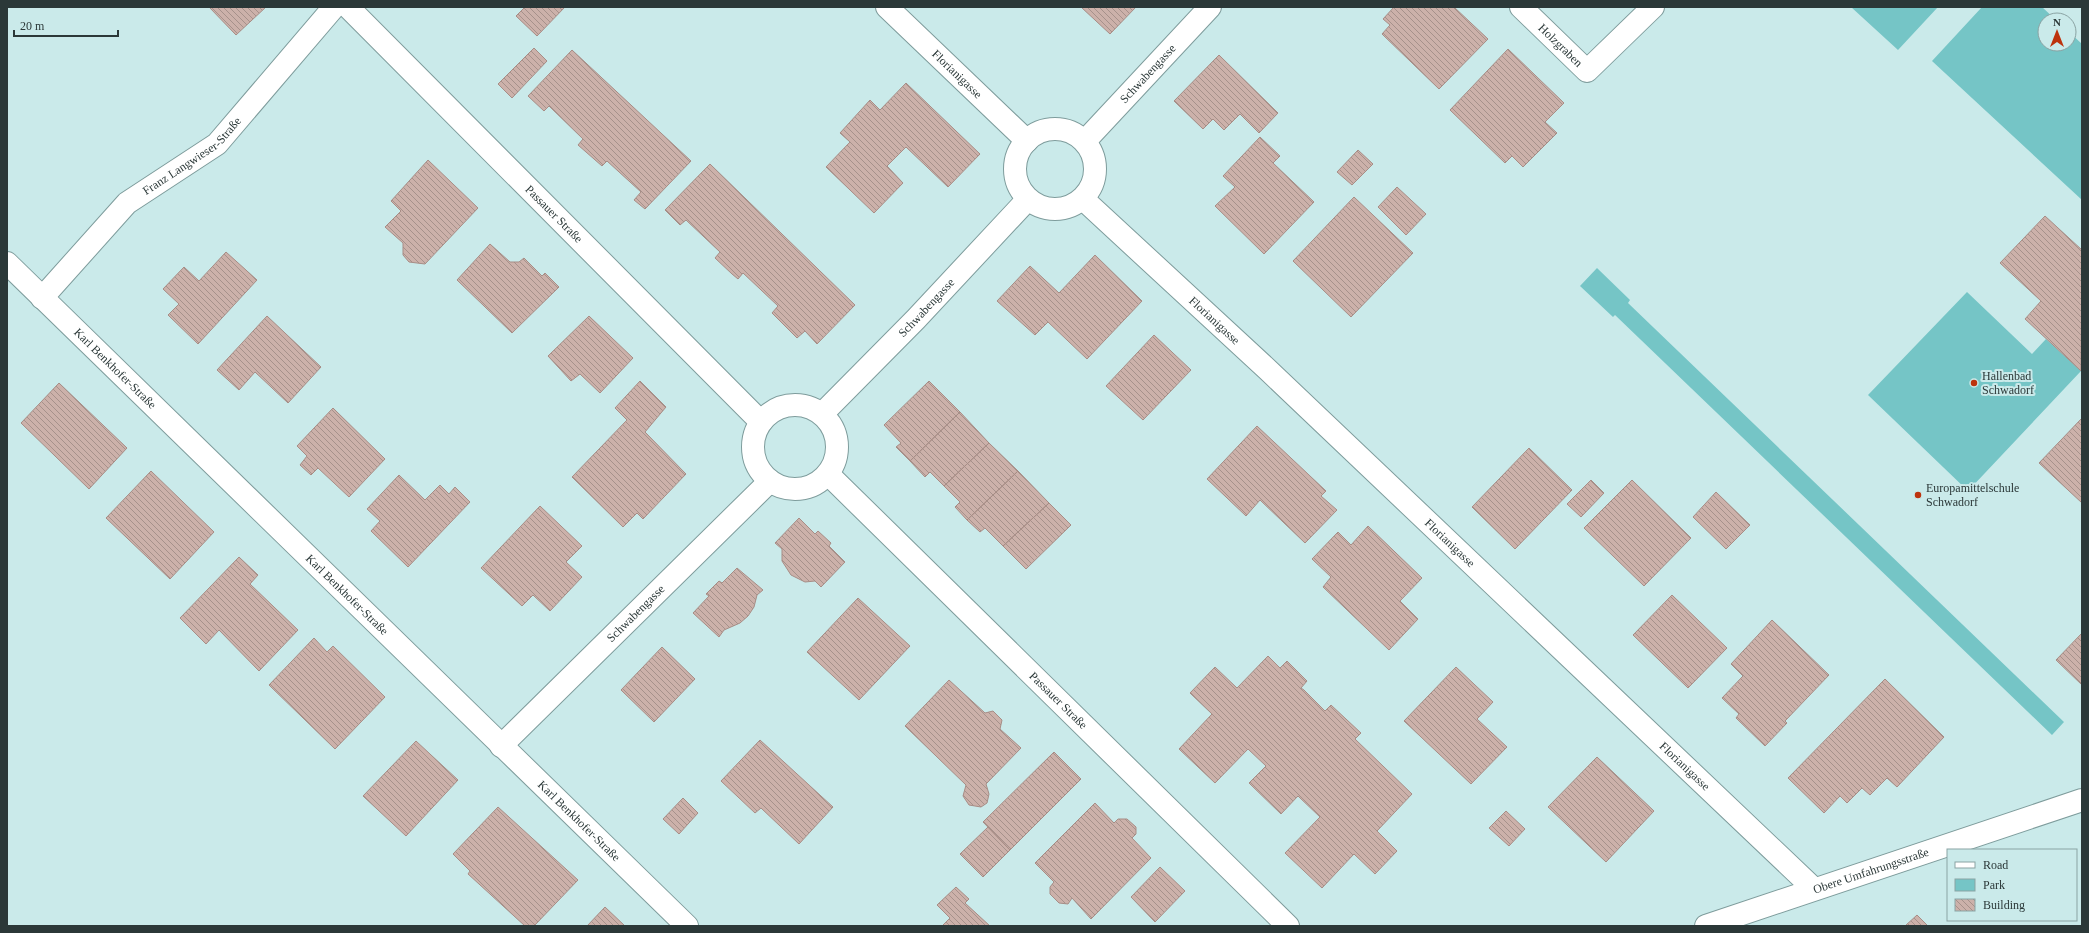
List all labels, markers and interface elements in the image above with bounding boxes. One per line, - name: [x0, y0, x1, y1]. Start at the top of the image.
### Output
- scale bar: [14, 12, 118, 38]
- north arrow: [2037, 12, 2077, 52]
- text: N: [2053, 16, 2061, 28]
- text: 20 m: [20, 19, 45, 33]
- street label: Holzgraben: [1536, 21, 1585, 70]
- street label: Schwabengasse: [1117, 41, 1179, 106]
- street label: Florianigasse: [929, 47, 985, 101]
- street label: Franz Langwieser-Straße: [140, 114, 244, 198]
- street label: Passauer Straße: [522, 182, 586, 246]
- street label: Schwabengasse: [895, 275, 957, 340]
- street label: Florianigasse: [1186, 294, 1243, 347]
- street label: Karl Benkhofer-Straße: [71, 325, 159, 412]
- place label: Hallenbad Schwadorf: [1982, 369, 2034, 397]
- marker: Hallenbad Schwadorf: [1969, 378, 1979, 388]
- place label: Europamittelschule Schwadorf: [1926, 481, 2019, 509]
- marker: Europamittelschule Schwadorf: [1913, 490, 1923, 500]
- street label: Florianigasse: [1422, 516, 1478, 570]
- street label: Karl Benkhofer-Straße: [303, 551, 391, 638]
- street label: Schwabengasse: [604, 582, 667, 645]
- street label: Passauer Straße: [1026, 669, 1090, 732]
- street label: Florianigasse: [1657, 739, 1713, 793]
- street label: Karl Benkhofer-Straße: [535, 778, 623, 864]
- street label: Obere Umfahrungsstraße: [1811, 845, 1931, 897]
- legend: [1947, 849, 2077, 921]
- text: Road: [1983, 858, 2008, 872]
- text: Park: [1983, 878, 2005, 892]
- text: Building: [1983, 898, 2025, 912]

